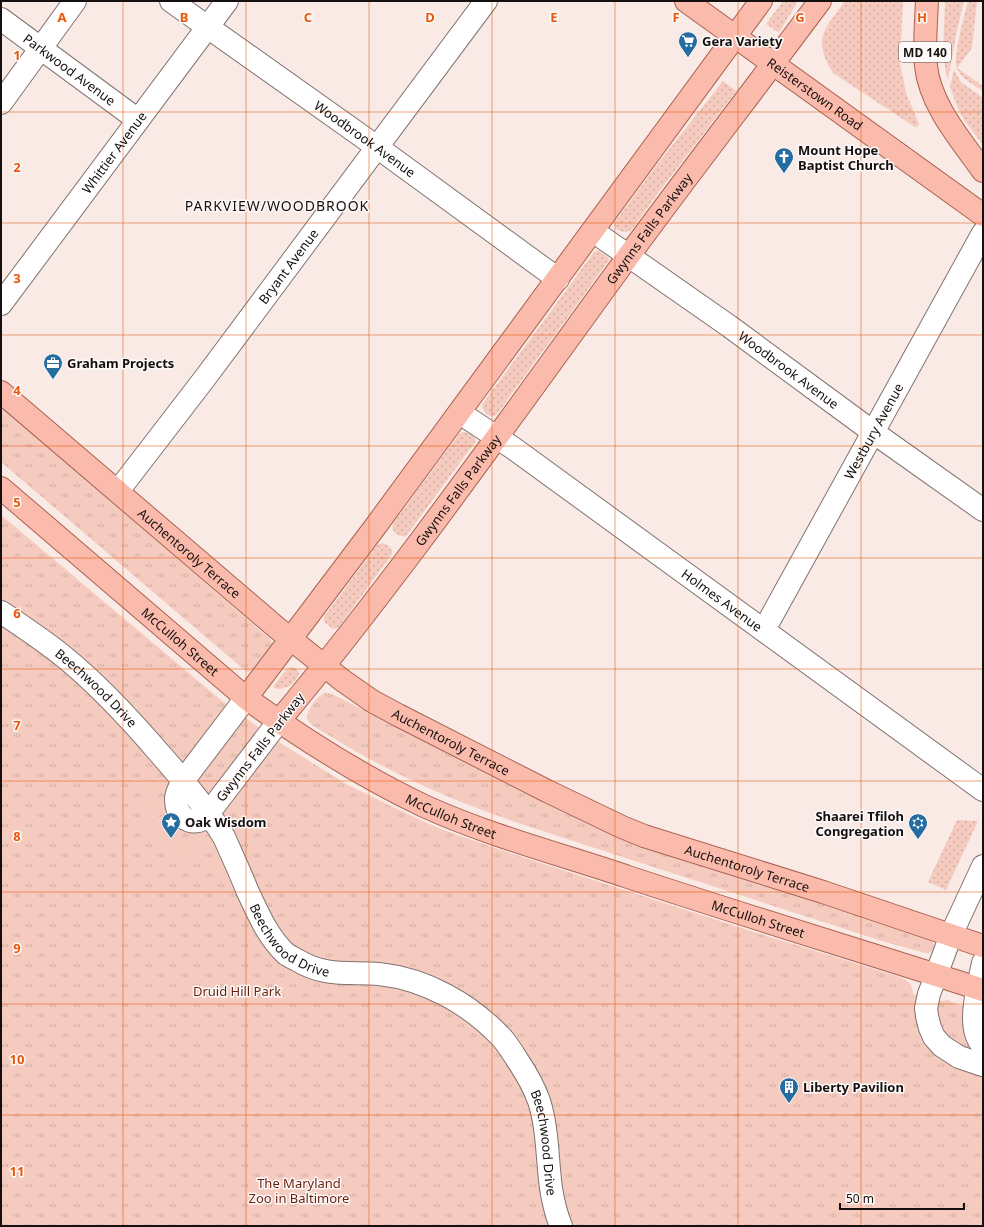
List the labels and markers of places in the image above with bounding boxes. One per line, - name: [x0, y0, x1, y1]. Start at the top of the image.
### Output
- supermarket icon: Gera Variety: [677, 30, 699, 58]
- place label: Gera Variety: [702, 32, 783, 50]
- place label: Mount Hope Baptist Church: [798, 141, 894, 174]
- church icon: Mount Hope Baptist Church: [773, 146, 795, 174]
- office icon: Graham Projects: [42, 352, 64, 380]
- place label: Graham Projects: [67, 354, 174, 372]
- place label: Shaarei Tfiloh Congregation: [815, 807, 904, 840]
- place icon: Oak Wisdom: [160, 811, 182, 839]
- synagogue icon: Shaarei Tfiloh Congregation: [907, 812, 929, 840]
- place label: Oak Wisdom: [185, 813, 267, 831]
- building icon: Liberty Pavilion: [778, 1076, 800, 1104]
- place label: Liberty Pavilion: [803, 1078, 904, 1096]

